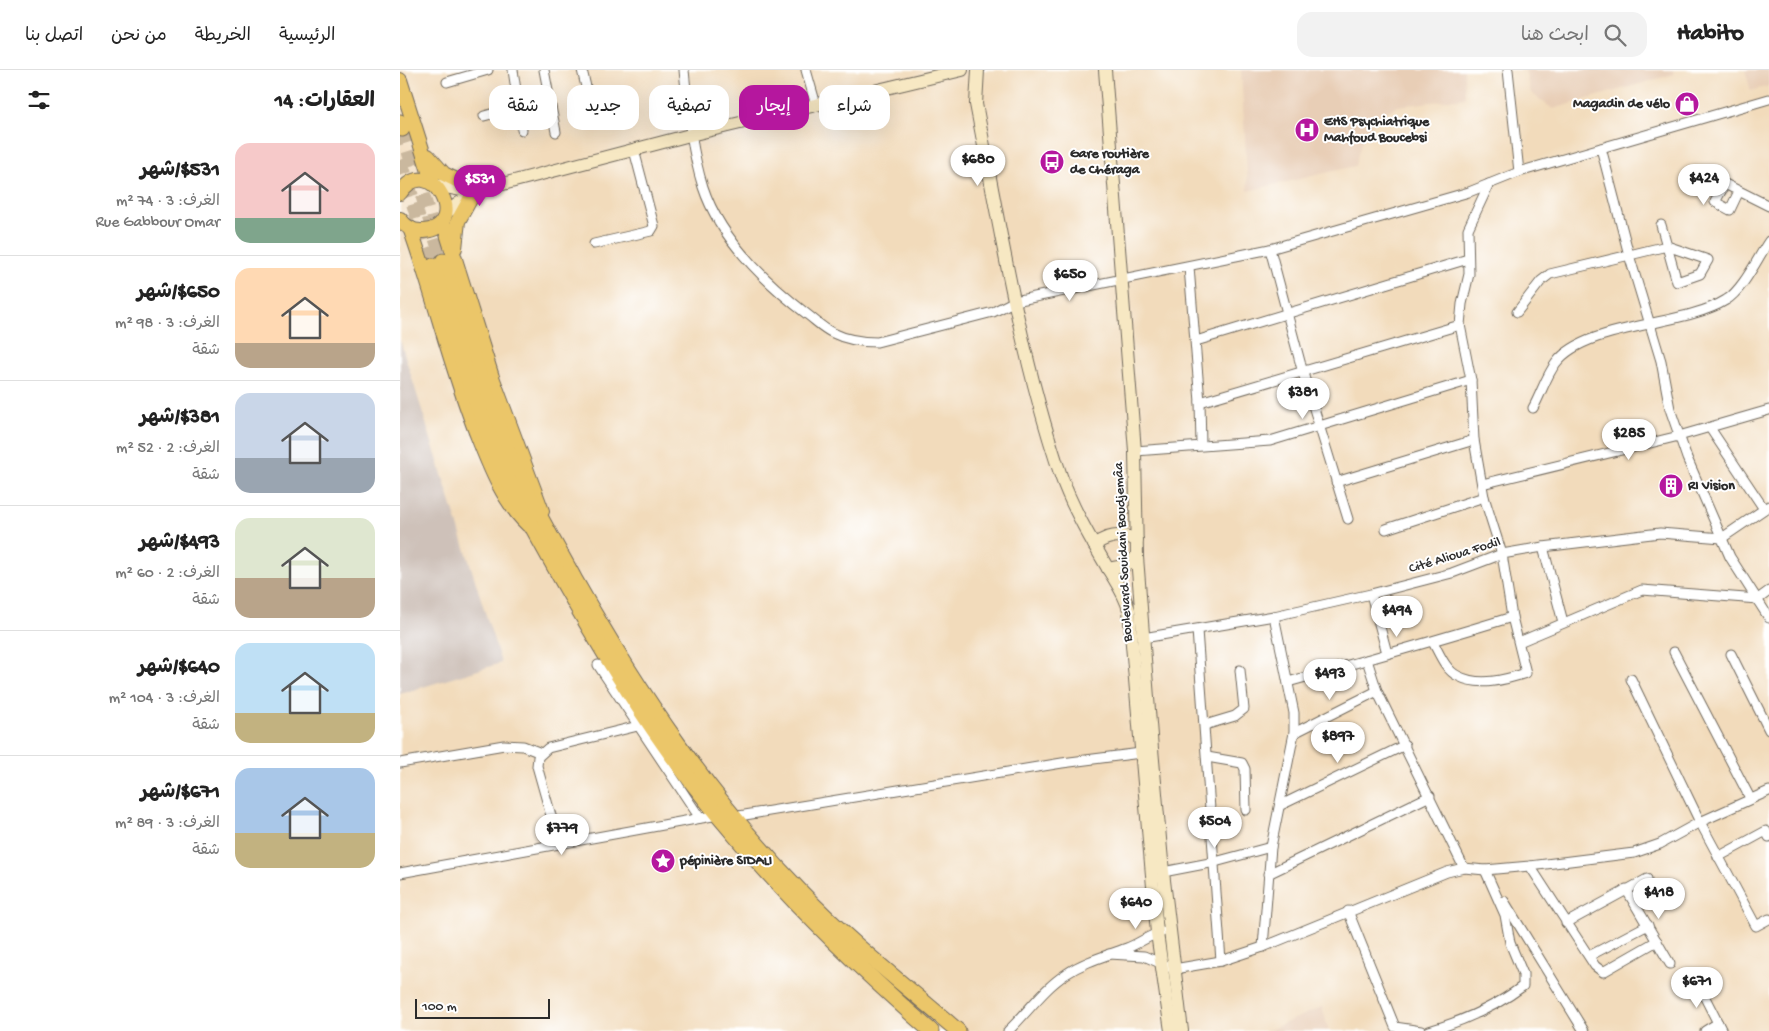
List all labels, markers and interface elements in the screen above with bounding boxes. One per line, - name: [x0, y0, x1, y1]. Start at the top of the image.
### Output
- search box: [1297, 12, 1647, 57]
- text: Habito: [1677, 20, 1744, 49]
- icon: search: [1601, 21, 1629, 49]
- text: ابحث هنا: [1521, 25, 1589, 48]
- text: اتصل بنا: [25, 26, 83, 47]
- text: من نحن: [111, 26, 167, 47]
- text: الخريطة: [195, 26, 251, 47]
- text: الرئيسية: [279, 26, 335, 47]
- chip: شقة: [489, 85, 557, 130]
- chip: جديد: [567, 85, 639, 130]
- chip: تصفية: [649, 85, 729, 130]
- chip: إيجار: [739, 85, 809, 130]
- chip: شراء: [819, 85, 890, 130]
- icon: filters: [25, 86, 53, 114]
- text: العقارات: 14: [275, 90, 375, 115]
- shop icon: Magadin de vélo: [1674, 91, 1700, 117]
- place label: Magadin de vélo: [1573, 96, 1671, 113]
- place label: EHS Psychiatrique Mahfoud Boucebsi: [1324, 114, 1430, 147]
- hospital icon: EHS Psychiatrique Mahfoud Boucebsi: [1294, 117, 1320, 143]
- pin: $680: [948, 144, 1008, 187]
- place label: Gare routière de Chéraga: [1070, 146, 1150, 179]
- bus stop icon: Gare routière de Chéraga: [1039, 149, 1065, 175]
- text: $680: [961, 151, 995, 170]
- text: $531/شهر: [140, 159, 220, 184]
- icon: home: [275, 163, 335, 223]
- pin: $531: [450, 164, 510, 207]
- pin: $424: [1674, 164, 1734, 206]
- text: $424: [1689, 170, 1719, 189]
- text: $531: [465, 171, 495, 190]
- text: الغرف: 3 · 74 m²: [116, 193, 220, 212]
- text: Rue Gabbour Omar: [95, 214, 220, 233]
- pin: $650: [1040, 260, 1100, 302]
- text: $650: [1054, 266, 1086, 285]
- text: $650/شهر: [137, 281, 220, 306]
- icon: home: [275, 288, 335, 348]
- text: الغرف: 3 · 98 m²: [115, 315, 220, 334]
- text: شقة: [192, 342, 220, 361]
- pin: $381: [1273, 378, 1333, 420]
- text: $381: [1288, 384, 1318, 403]
- text: $381/شهر: [140, 406, 220, 431]
- icon: home: [275, 413, 335, 473]
- pin: $285: [1599, 418, 1659, 461]
- text: $285: [1613, 425, 1645, 444]
- text: الغرف: 2 · 52 m²: [116, 440, 220, 459]
- street label: Boulevard Souidani Boudjemâa: [1111, 460, 1137, 643]
- text: شقة: [192, 467, 220, 486]
- building icon: RI Vision: [1658, 473, 1684, 499]
- place label: RI Vision: [1687, 478, 1735, 495]
- text: $493/شهر: [139, 531, 220, 556]
- street label: Cité Alioua Fodil: [1407, 534, 1503, 578]
- icon: home: [275, 538, 335, 598]
- text: الغرف: 2 · 60 m²: [115, 565, 220, 584]
- text: شقة: [192, 592, 220, 611]
- pin: $494: [1367, 596, 1427, 638]
- text: $494: [1382, 602, 1412, 621]
- text: $640/شهر: [138, 656, 220, 681]
- pin: $493: [1300, 658, 1360, 701]
- icon: home: [275, 663, 335, 723]
- text: $493: [1314, 665, 1346, 684]
- text: الغرف: 3 · 104 m²: [109, 690, 220, 709]
- text: شقة: [192, 717, 220, 736]
- pin: $897: [1308, 722, 1368, 764]
- text: $897: [1322, 728, 1354, 747]
- text: $671/شهر: [141, 781, 220, 806]
- icon: home: [275, 788, 335, 848]
- pin: $504: [1185, 806, 1245, 849]
- text: $504: [1199, 813, 1231, 832]
- pin: $779: [532, 814, 592, 856]
- text: الغرف: 3 · 89 m²: [115, 815, 220, 834]
- text: $779: [546, 820, 578, 839]
- text: شقة: [192, 842, 220, 861]
- place icon: pépinière SIDALI: [650, 848, 676, 874]
- place label: pépinière SIDALI: [679, 853, 772, 870]
- pin: $418: [1629, 878, 1689, 920]
- text: $418: [1644, 884, 1674, 903]
- pin: $640: [1106, 888, 1166, 930]
- text: $640: [1120, 894, 1152, 913]
- pin: $671: [1667, 966, 1727, 1009]
- text: $671: [1682, 973, 1712, 992]
- scale bar: [415, 996, 550, 1019]
- text: 100 m: [422, 999, 457, 1016]

